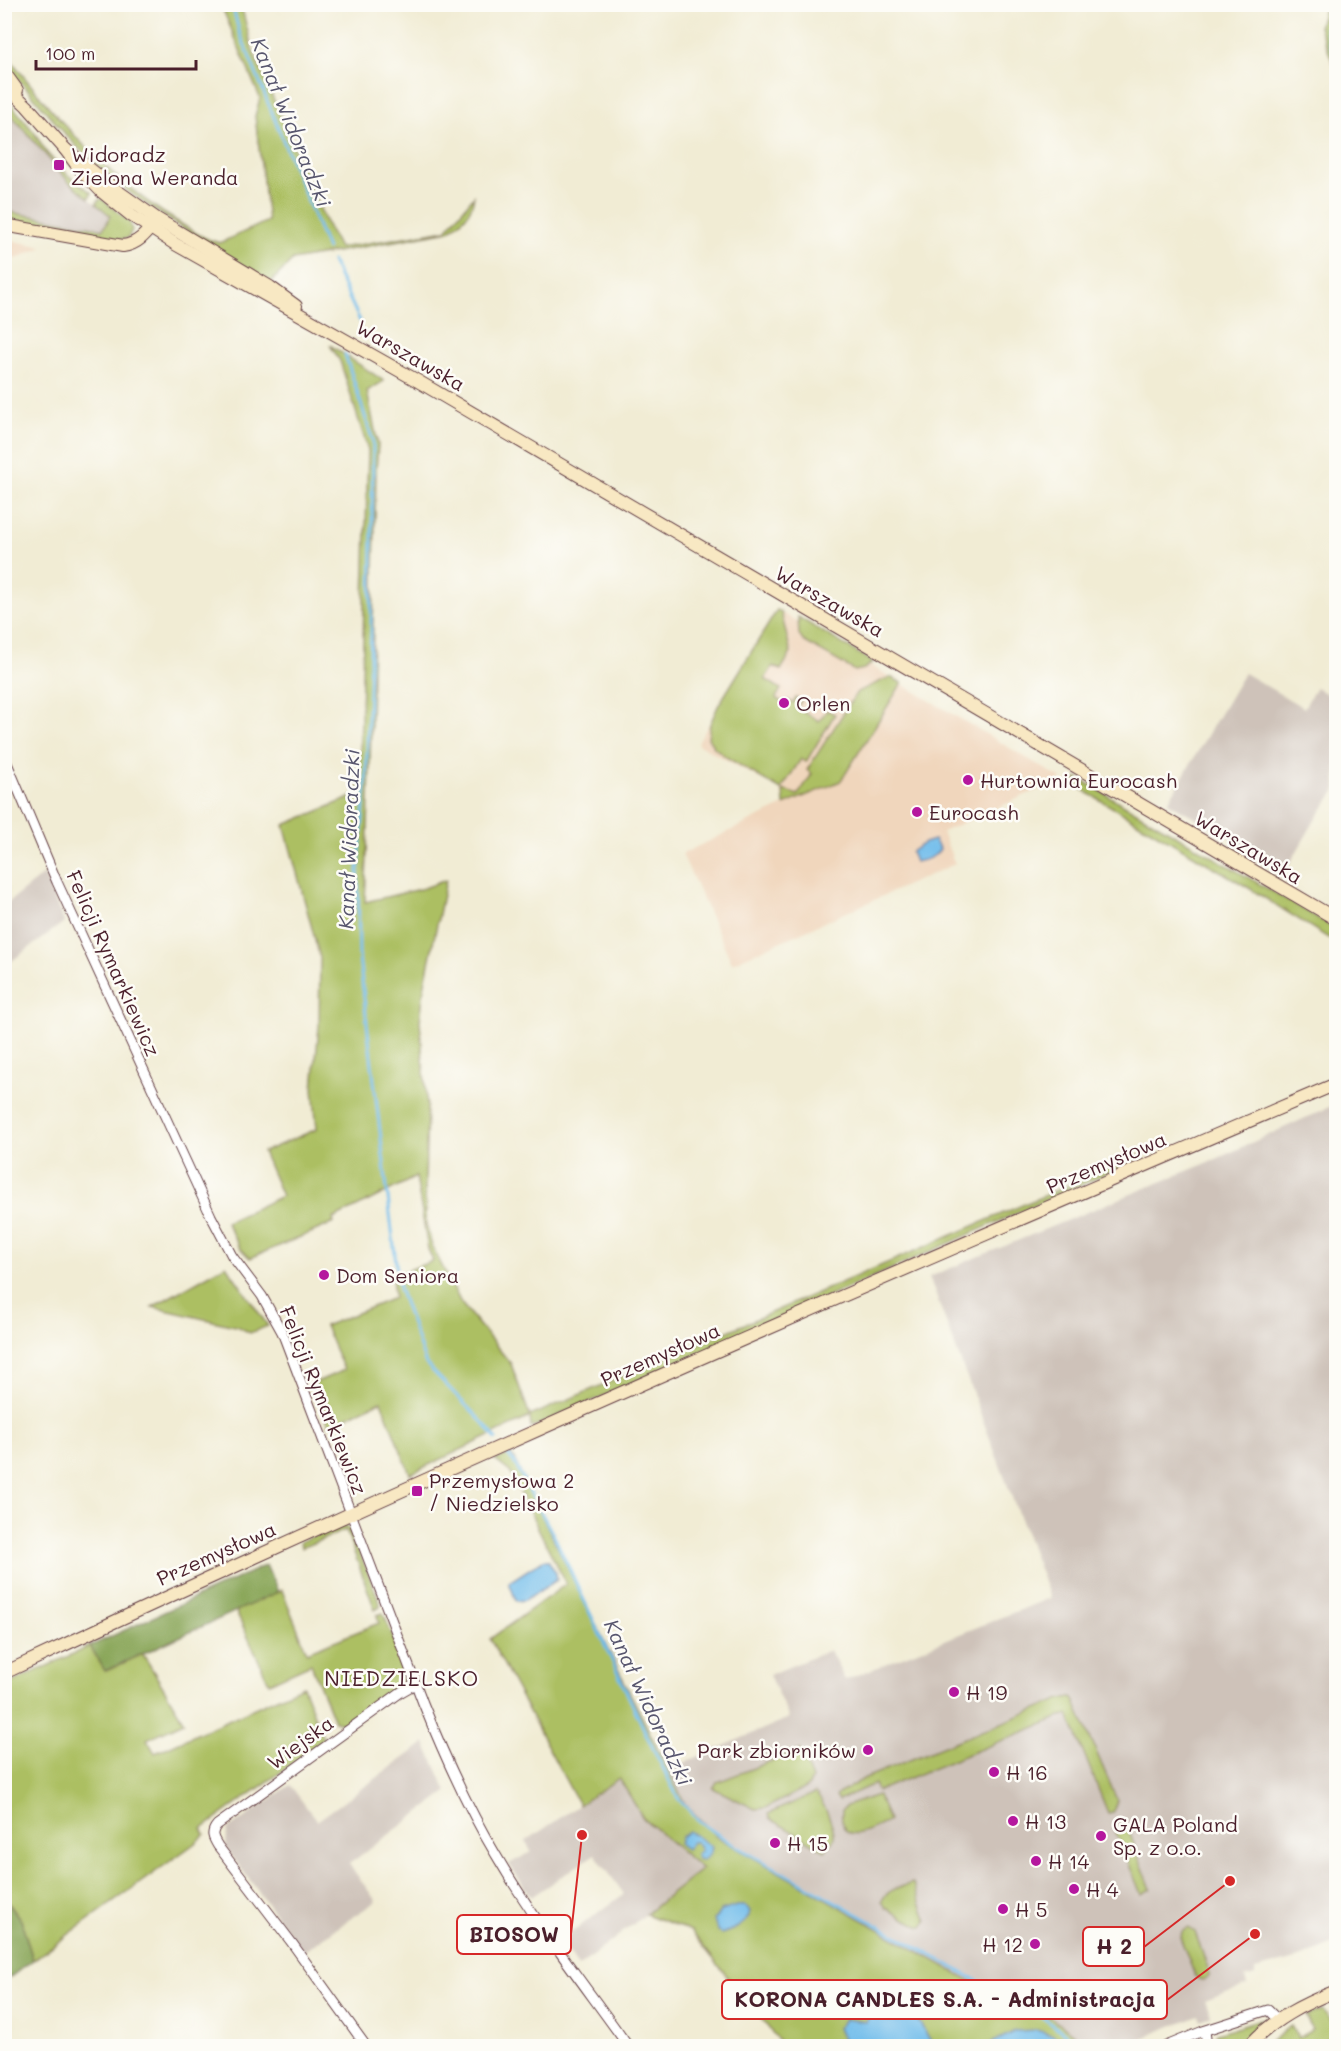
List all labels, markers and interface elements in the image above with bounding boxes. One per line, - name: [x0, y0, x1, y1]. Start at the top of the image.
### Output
- scale bar: [36, 33, 196, 71]
- water label: Kanał Widoradzki: [246, 33, 339, 211]
- text: 100 m: [45, 41, 95, 65]
- place label: Widoradz Zielona Weranda: [71, 141, 238, 190]
- marker: Widoradz Zielona Weranda: [52, 158, 66, 172]
- street label: Warszawska: [352, 313, 470, 397]
- street label: Warszawska: [771, 559, 889, 643]
- place label: Orlen: [796, 690, 850, 716]
- marker: Orlen: [777, 696, 791, 710]
- water label: Kanał Widoradzki: [331, 748, 365, 930]
- place label: Hurtownia Eurocash: [980, 767, 1177, 793]
- marker: Hurtownia Eurocash: [961, 773, 975, 787]
- place label: Eurocash: [929, 799, 1019, 825]
- marker: Eurocash: [910, 805, 924, 819]
- street label: Warszawska: [1190, 805, 1308, 889]
- street label: Felicji Rymarkiewicz: [61, 866, 167, 1060]
- street label: Przemysłowa: [1042, 1125, 1170, 1199]
- place label: Dom Seniora: [336, 1262, 459, 1288]
- marker: Dom Seniora: [317, 1268, 331, 1282]
- street label: Felicji Rymarkiewicz: [274, 1302, 374, 1498]
- street label: Przemysłowa: [596, 1316, 724, 1392]
- place label: Przemysłowa 2 / Niedzielsko: [429, 1467, 574, 1516]
- marker: Przemysłowa 2 / Niedzielsko: [410, 1484, 424, 1498]
- street label: Przemysłowa: [152, 1515, 280, 1591]
- water label: Kanał Widoradzki: [599, 1614, 700, 1790]
- district label: NIEDZIELSKO: [324, 1664, 480, 1691]
- place label: H 19: [966, 1679, 1008, 1705]
- marker: H 19: [947, 1685, 961, 1699]
- street label: Wiejska: [262, 1709, 338, 1775]
- place label: Park zbiorników: [697, 1737, 856, 1763]
- marker: Park zbiorników: [861, 1743, 875, 1757]
- place label: H 16: [1006, 1759, 1048, 1785]
- marker: H 16: [987, 1765, 1001, 1779]
- place label: H 13: [1025, 1808, 1066, 1834]
- place label: GALA Poland Sp. z o.o.: [1113, 1811, 1238, 1860]
- marker: H 13: [1006, 1814, 1020, 1828]
- marker: GALA Poland Sp. z o.o.: [1094, 1829, 1108, 1843]
- place label: H 15: [787, 1830, 828, 1856]
- marker: H 15: [768, 1836, 782, 1850]
- place label: H 14: [1048, 1848, 1090, 1874]
- marker: H 14: [1029, 1854, 1043, 1868]
- place label: H 4: [1086, 1876, 1119, 1902]
- marker: H 4: [1067, 1882, 1081, 1896]
- place label: H 5: [1015, 1896, 1047, 1922]
- marker: H 5: [996, 1902, 1010, 1916]
- callout: BIOSOW: [457, 1915, 571, 1954]
- text: BIOSOW: [469, 1920, 559, 1947]
- callout: H 2: [1083, 1927, 1144, 1966]
- place label: H 12: [982, 1931, 1023, 1957]
- text: H 2: [1096, 1932, 1132, 1959]
- marker: H 12: [1028, 1937, 1042, 1951]
- callout: KORONA CANDLES S.A. - Administracja: [722, 1980, 1167, 2019]
- text: KORONA CANDLES S.A. - Administracja: [735, 1985, 1155, 2012]

